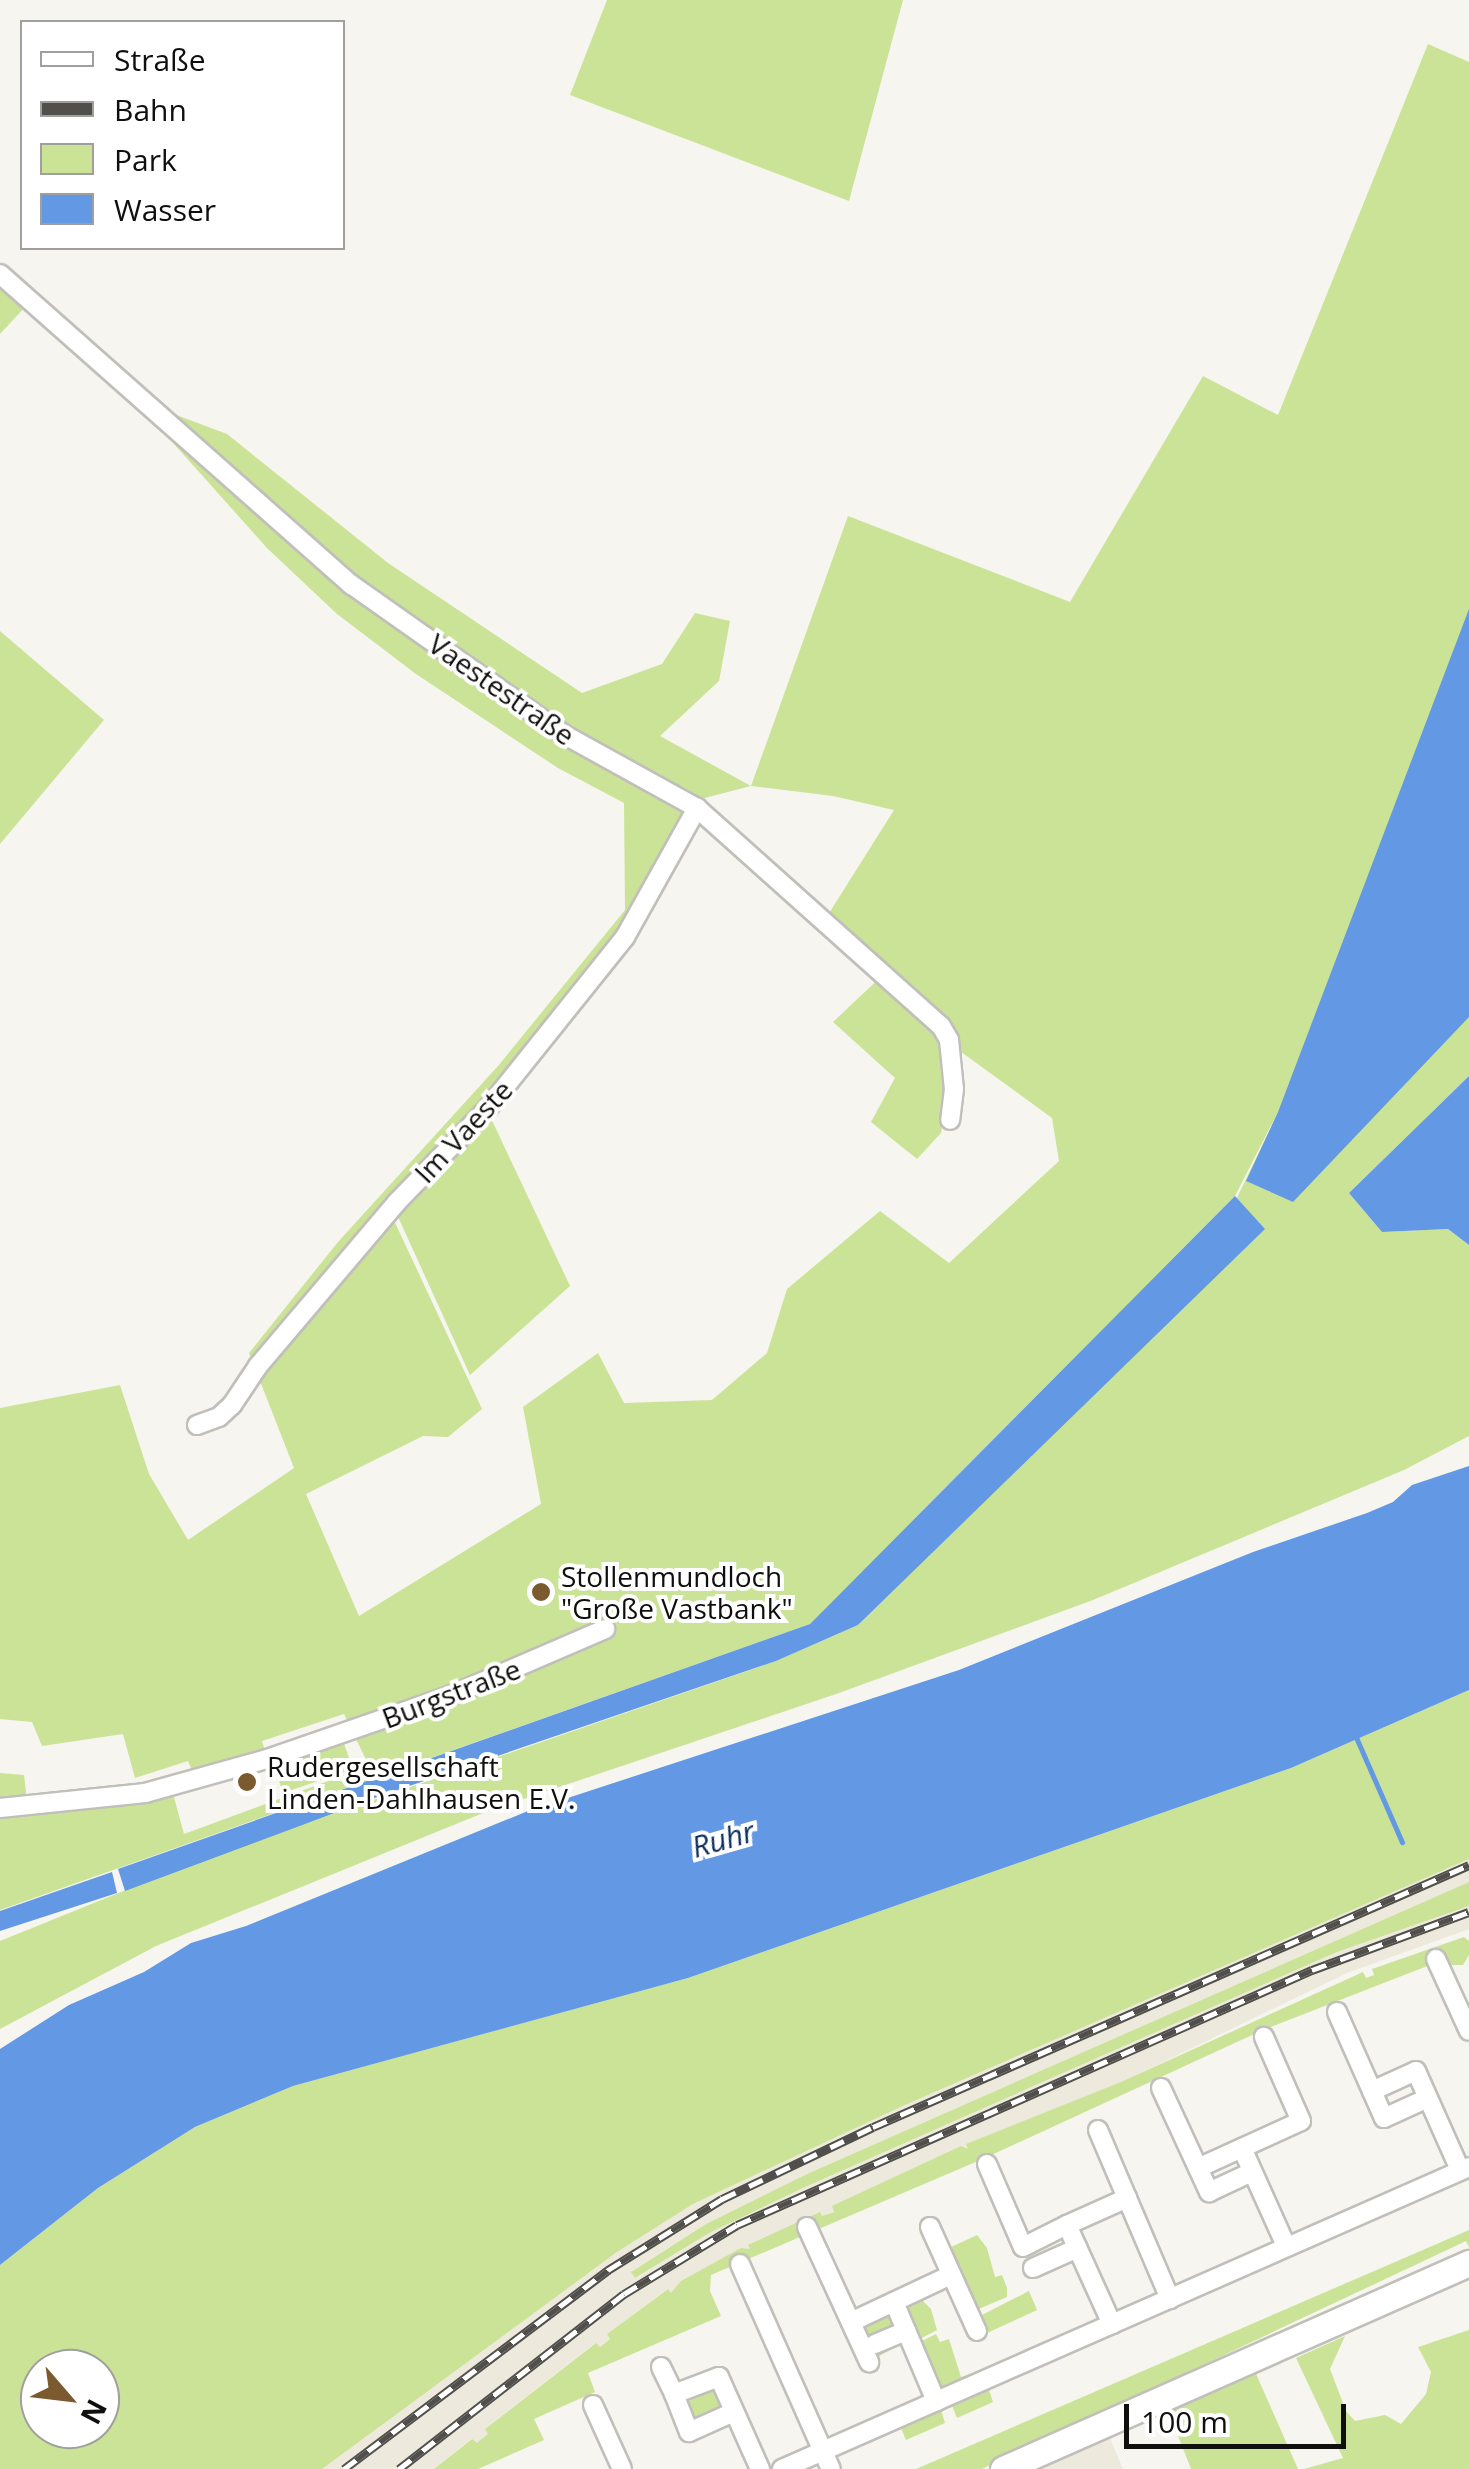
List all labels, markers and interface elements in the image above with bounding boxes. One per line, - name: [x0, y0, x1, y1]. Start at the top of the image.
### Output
- legend: [20, 20, 345, 250]
- text: Straße: [114, 39, 206, 80]
- text: Bahn: [114, 89, 187, 130]
- text: Park: [114, 139, 177, 180]
- text: Wasser: [114, 189, 216, 230]
- street label: Vaestestraße: [423, 626, 581, 752]
- street label: Im Vaeste: [407, 1073, 519, 1189]
- place label: Stollenmundloch "Große Vastbank": [561, 1559, 793, 1625]
- marker: Stollenmundloch "Große Vastbank": [530, 1581, 552, 1603]
- street label: Burgstraße: [377, 1651, 525, 1735]
- place label: Rudergesellschaft Linden-Dahlhausen E.V.: [267, 1749, 575, 1815]
- marker: Rudergesellschaft Linden-Dahlhausen E.V.: [236, 1771, 258, 1793]
- water label: Ruhr: [687, 1813, 759, 1865]
- north arrow: [20, 2349, 120, 2449]
- scale bar: [1129, 2384, 1352, 2446]
- text: N: [73, 2393, 117, 2431]
- text: 100 m: [1141, 2401, 1228, 2442]

